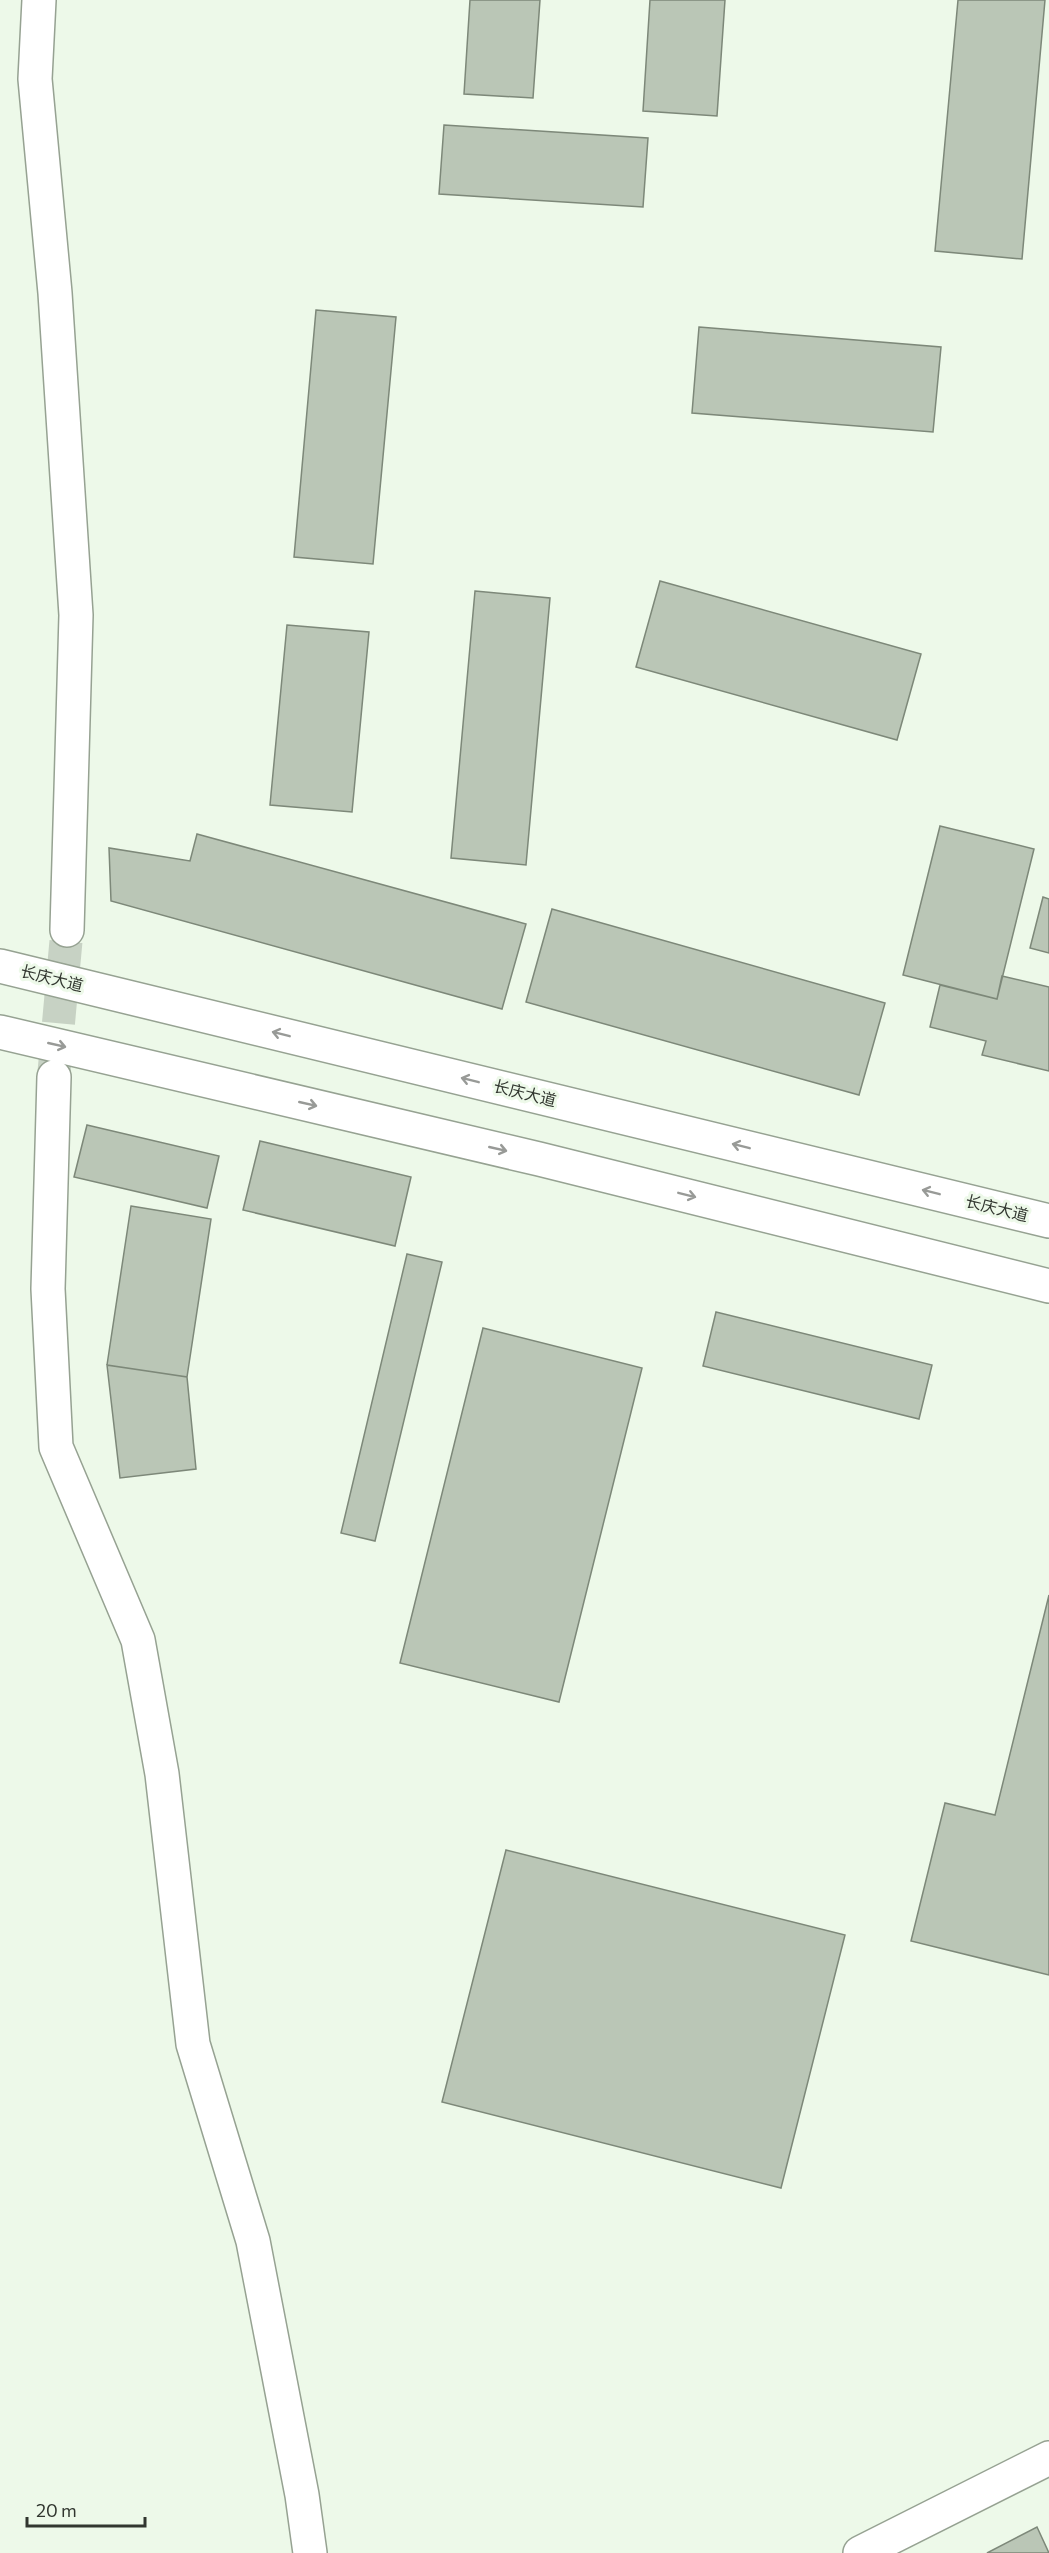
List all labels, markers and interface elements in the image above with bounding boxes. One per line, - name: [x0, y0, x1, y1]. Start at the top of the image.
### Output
- street label: 长庆大道: [19, 961, 85, 994]
- one-way arrow: [272, 1027, 291, 1039]
- one-way arrow: [47, 1040, 66, 1052]
- one-way arrow: [461, 1073, 480, 1085]
- street label: 长庆大道: [492, 1076, 558, 1109]
- one-way arrow: [298, 1099, 317, 1111]
- one-way arrow: [732, 1139, 751, 1151]
- one-way arrow: [488, 1143, 507, 1155]
- one-way arrow: [922, 1185, 941, 1197]
- one-way arrow: [677, 1190, 696, 1202]
- street label: 长庆大道: [964, 1191, 1030, 1224]
- scale bar: [27, 2490, 146, 2528]
- text: 20 m: [36, 2499, 77, 2521]

